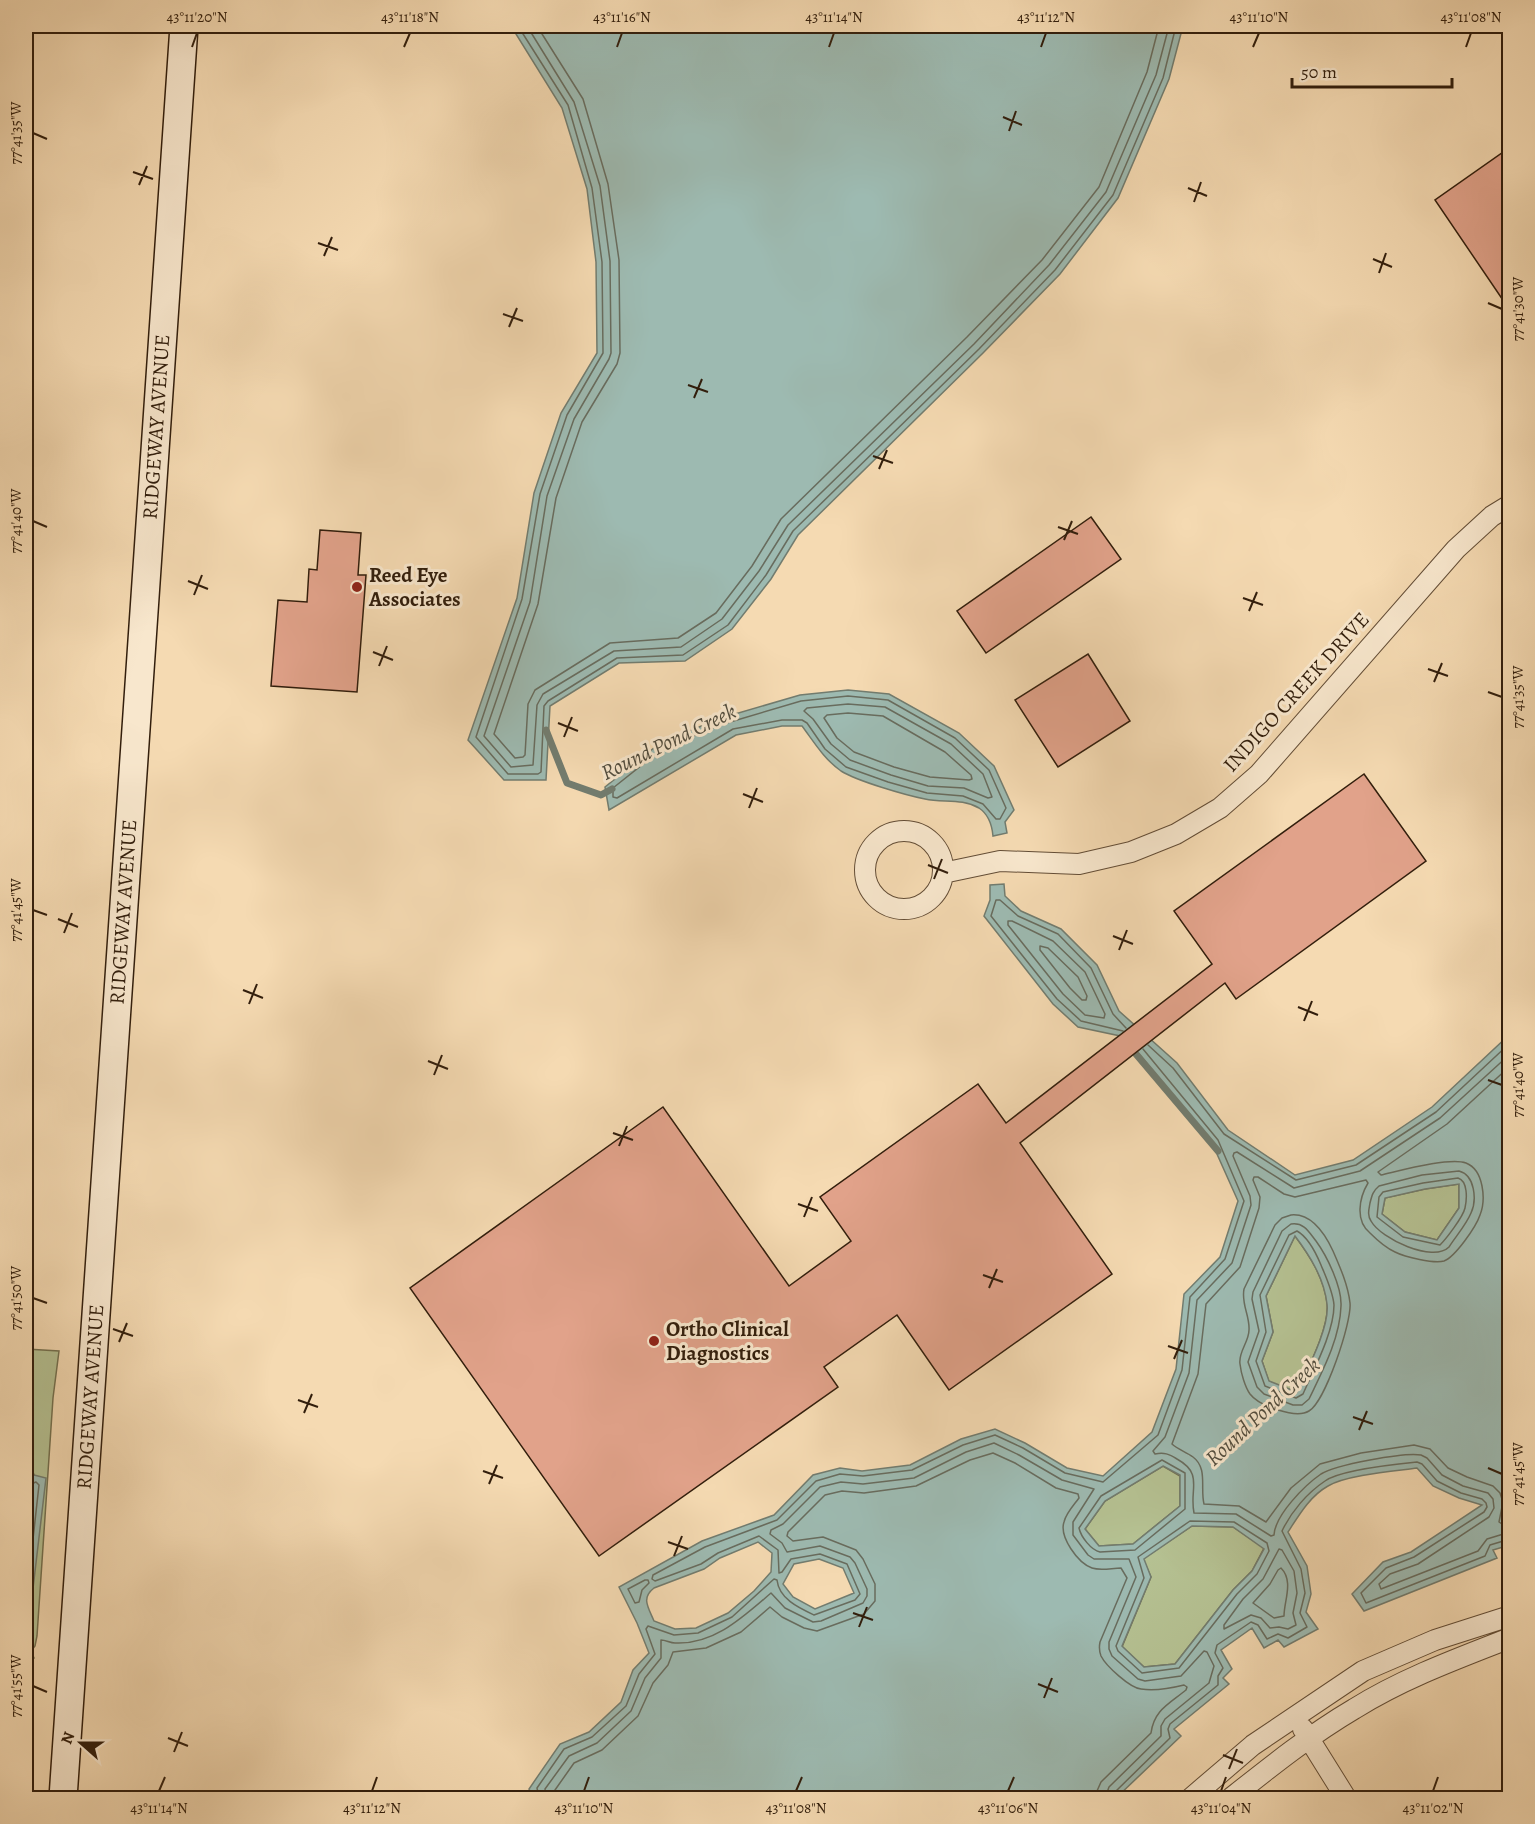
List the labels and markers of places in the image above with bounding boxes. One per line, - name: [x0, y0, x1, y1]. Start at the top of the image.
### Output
- place label: Reed Eye Associates: [368, 561, 461, 613]
- marker: Reed Eye Associates: [350, 580, 364, 594]
- place label: Ortho Clinical Diagnostics: [666, 1315, 789, 1367]
- marker: Ortho Clinical Diagnostics: [647, 1334, 661, 1348]

